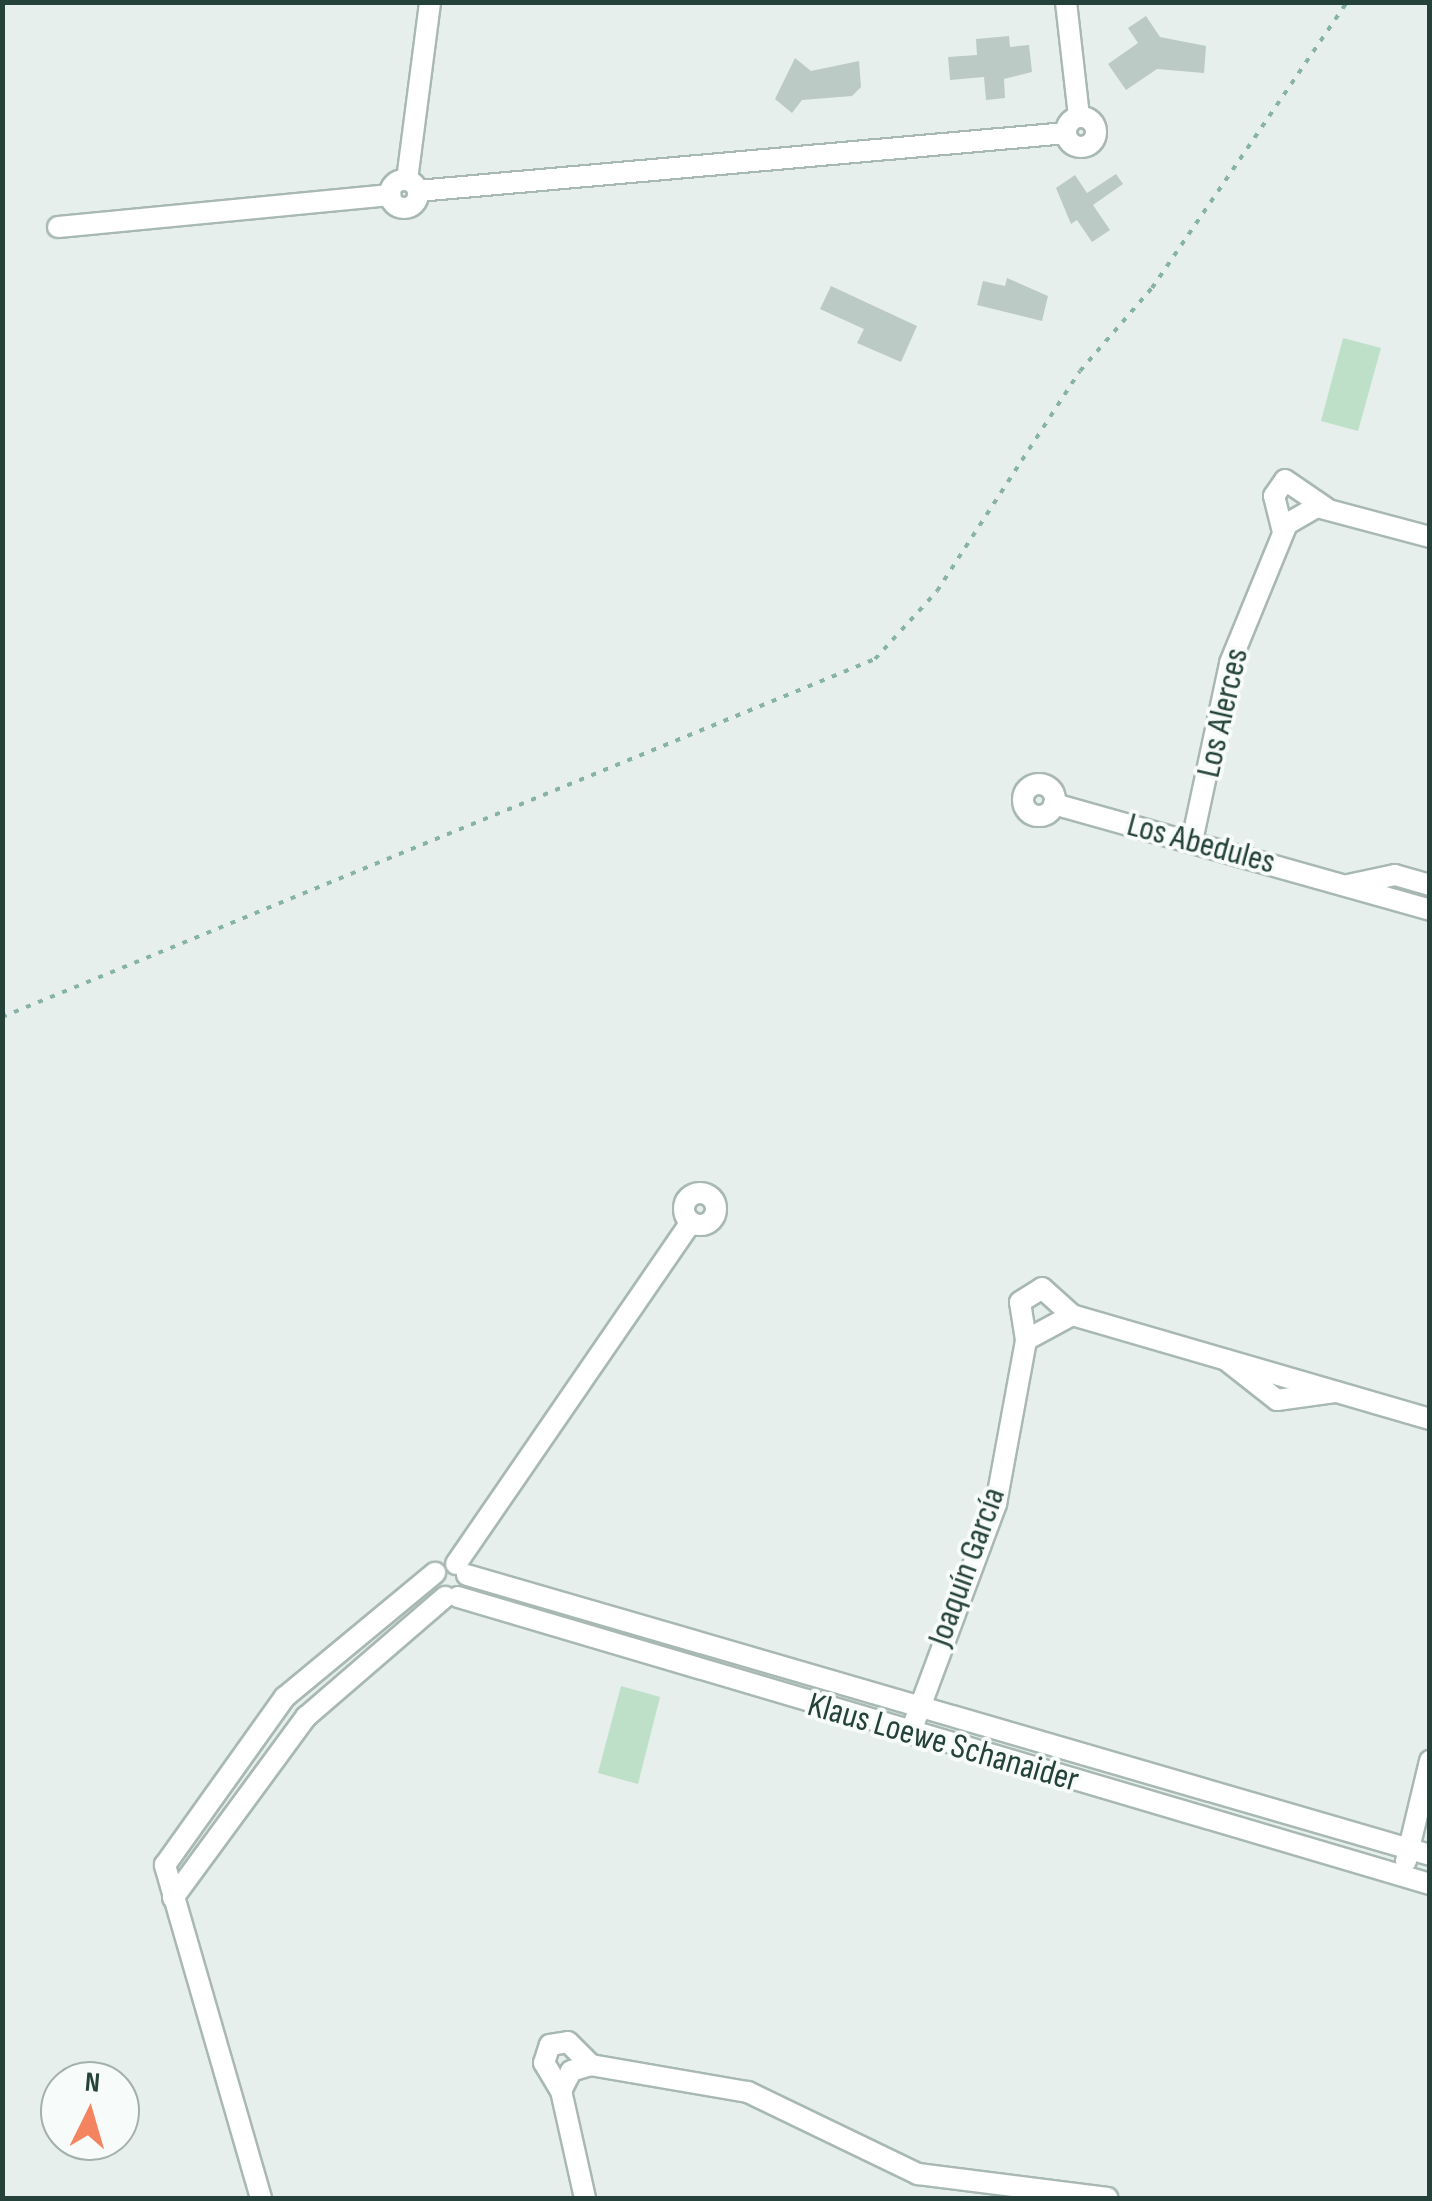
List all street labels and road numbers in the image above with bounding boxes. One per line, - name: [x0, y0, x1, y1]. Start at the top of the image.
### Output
- street label: Los Alerces: [1188, 644, 1258, 782]
- street label: Los Abedules: [1122, 804, 1280, 884]
- street label: Joaquín García: [919, 1482, 1015, 1652]
- street label: Klaus Loewe Schanaider: [803, 1684, 1083, 1802]

